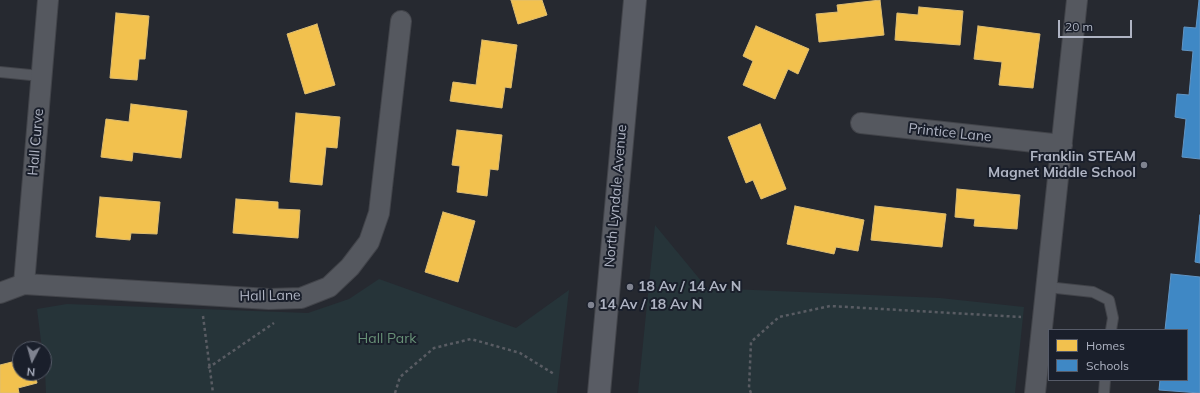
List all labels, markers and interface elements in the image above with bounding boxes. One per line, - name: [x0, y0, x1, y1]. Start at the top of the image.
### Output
- scale bar: [1060, 12, 1134, 38]
- text: 20 m: [1065, 19, 1093, 34]
- street label: Hall Curve: [25, 108, 47, 176]
- street label: Printice Lane: [907, 120, 993, 146]
- street label: North Lyndale Avenue: [601, 124, 631, 268]
- place label: Franklin STEAM Magnet Middle School: [988, 149, 1136, 182]
- marker: Franklin STEAM Magnet Middle School: [1139, 160, 1149, 170]
- place label: 18 Av / 14 Av N: [638, 279, 741, 295]
- marker: 18 Av / 14 Av N: [625, 282, 635, 292]
- street label: Hall Lane: [239, 287, 301, 305]
- place label: 14 Av / 18 Av N: [599, 297, 702, 313]
- marker: 14 Av / 18 Av N: [586, 300, 596, 310]
- legend: [1048, 329, 1188, 381]
- park label: Hall Park: [358, 331, 416, 347]
- text: Homes: [1086, 338, 1125, 353]
- north arrow: [12, 341, 52, 381]
- text: Schools: [1086, 358, 1129, 373]
- text: N: [26, 365, 36, 379]

